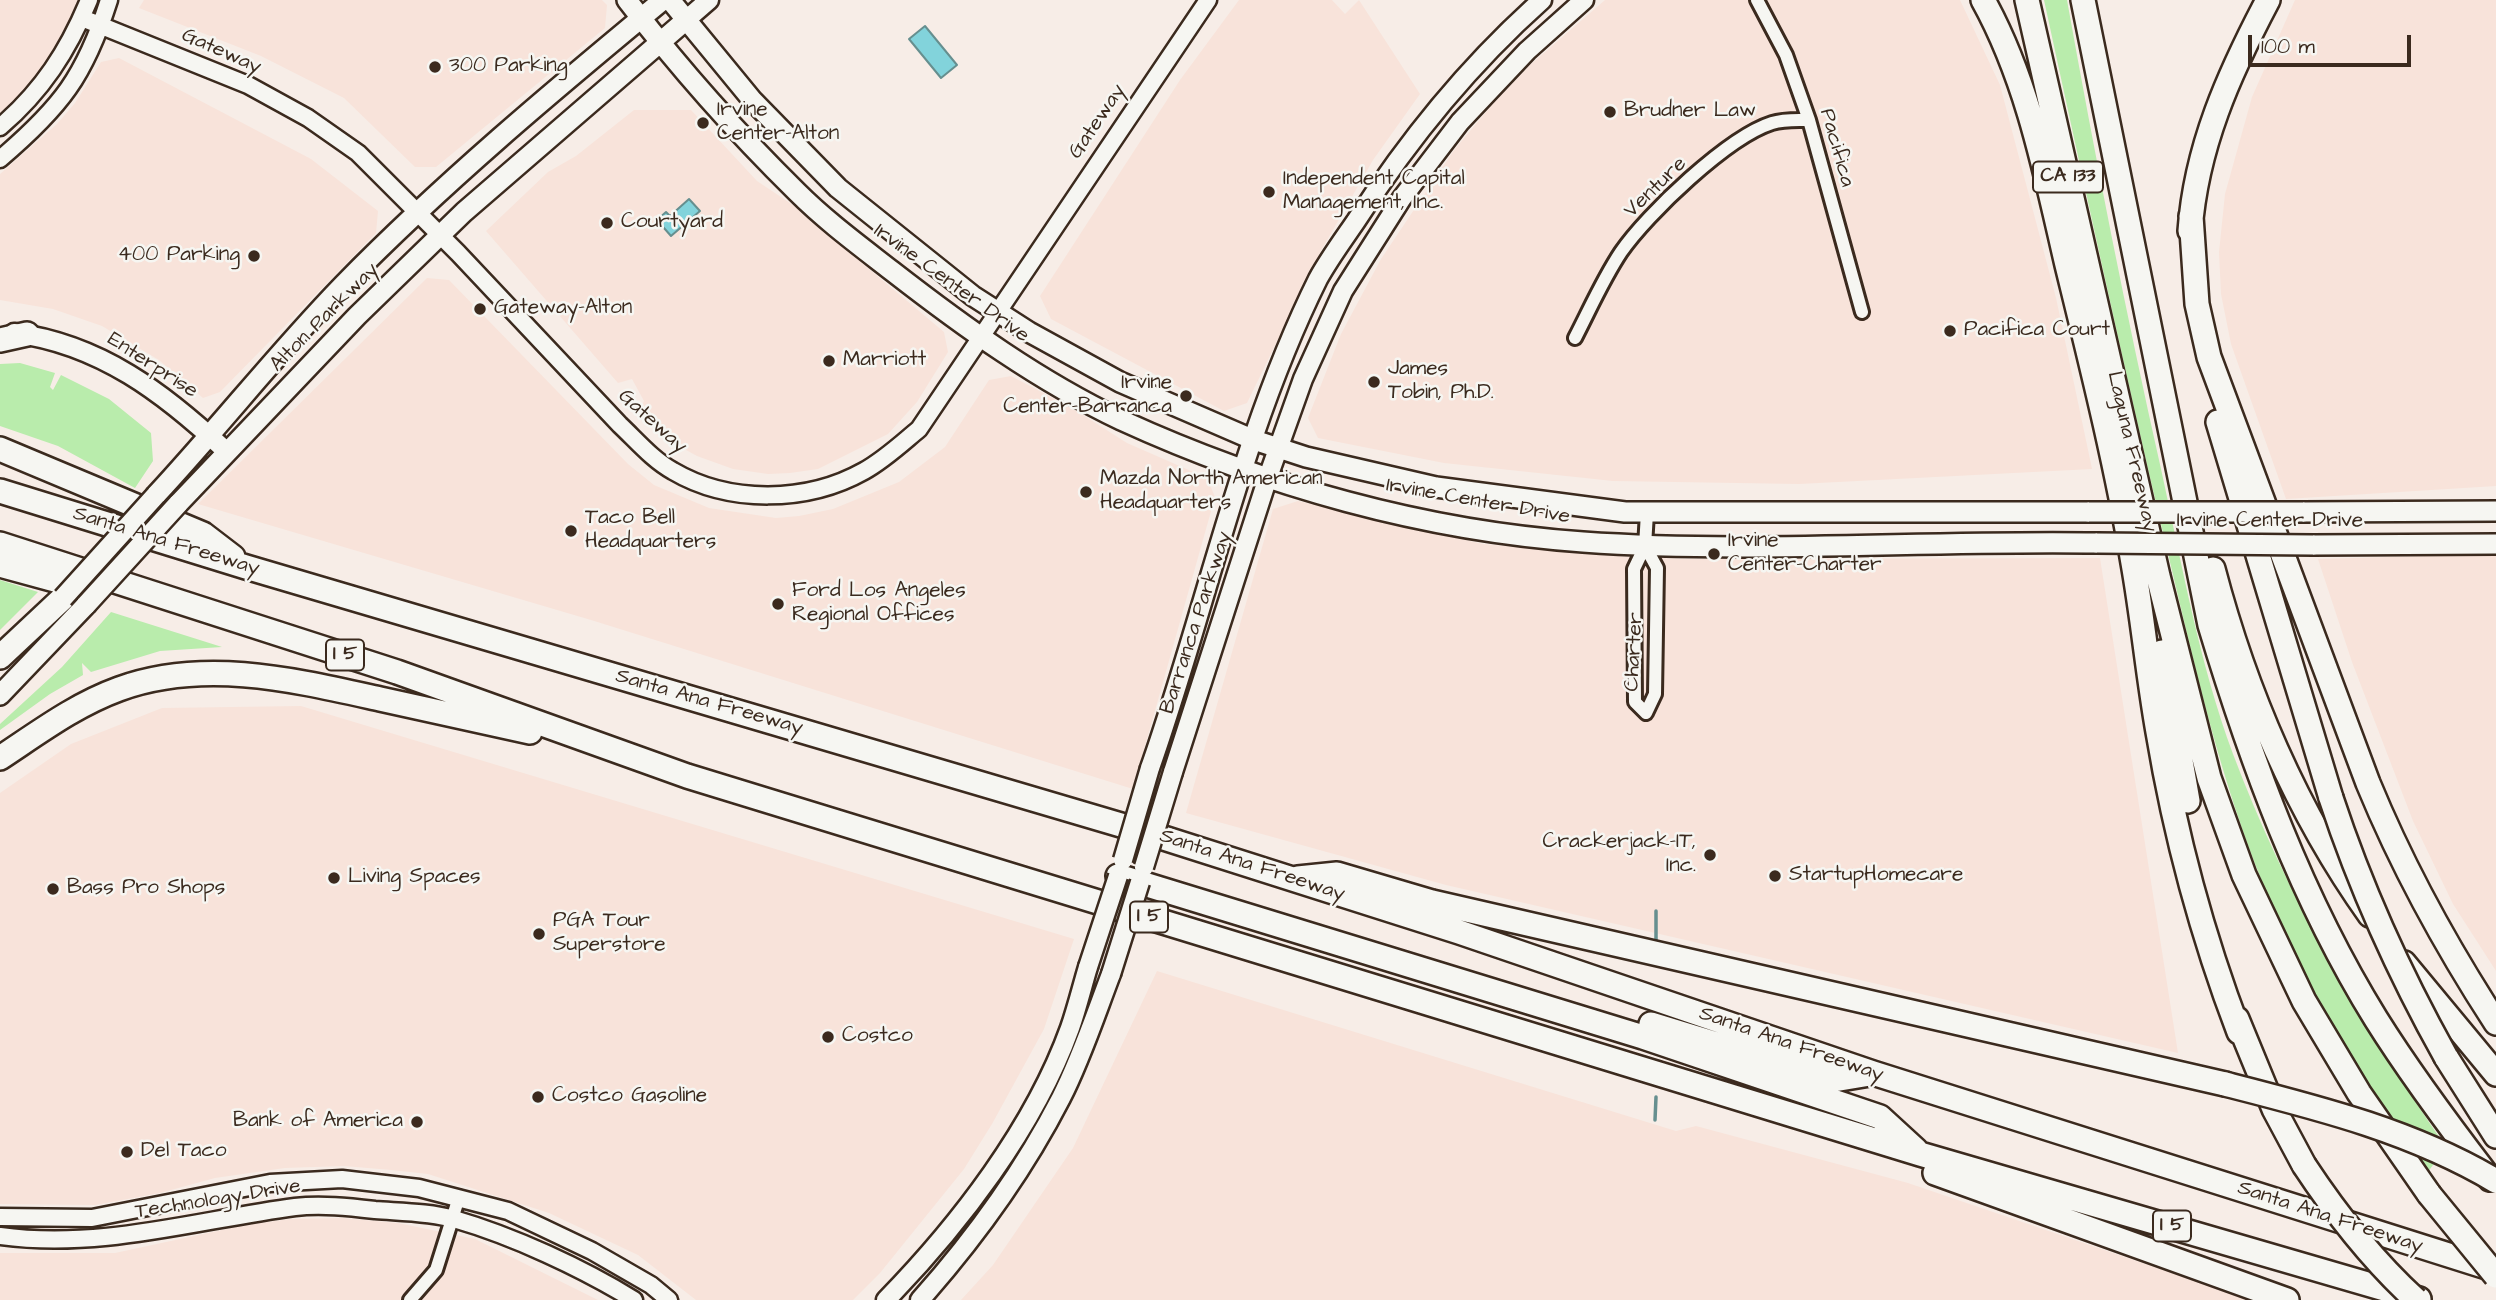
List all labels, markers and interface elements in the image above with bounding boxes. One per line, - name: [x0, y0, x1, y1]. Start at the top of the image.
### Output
- scale bar: [2251, 21, 2414, 65]
- street label: Gateway: [177, 23, 265, 81]
- text: 100 m: [2261, 32, 2315, 61]
- place label: 300 Parking: [449, 54, 568, 80]
- marker: 300 Parking: [427, 59, 443, 75]
- street label: Gateway: [1064, 80, 1132, 164]
- place label: Irvine Center-Alton: [717, 98, 839, 148]
- place label: Brudner Law: [1624, 99, 1756, 125]
- marker: Brudner Law: [1602, 104, 1618, 120]
- street label: Pacifica: [1813, 106, 1859, 190]
- marker: Irvine Center-Alton: [695, 115, 711, 131]
- street label: Venture: [1620, 152, 1692, 224]
- road number: CA 133: [2033, 162, 2103, 192]
- place label: Independent Capital Management, Inc.: [1283, 167, 1465, 217]
- marker: Independent Capital Management, Inc.: [1261, 184, 1277, 200]
- place label: Courtyard: [621, 210, 723, 236]
- marker: Courtyard: [599, 215, 615, 231]
- street label: Irvine Center Drive: [868, 219, 1034, 349]
- place label: 400 Parking: [118, 243, 240, 269]
- marker: 400 Parking: [246, 248, 262, 264]
- street label: Alton Parkway: [265, 258, 385, 378]
- place label: Gateway-Alton: [494, 296, 632, 322]
- marker: Gateway-Alton: [472, 301, 488, 317]
- place label: Pacifica Court: [1964, 318, 2110, 344]
- marker: Pacifica Court: [1942, 323, 1958, 339]
- street label: Enterprise: [102, 327, 202, 405]
- place label: Marriott: [843, 348, 926, 374]
- marker: Marriott: [821, 353, 837, 369]
- place label: James Tobin, Ph.D.: [1388, 357, 1494, 407]
- street label: Laguna Freeway: [2100, 369, 2162, 535]
- place label: Irvine Center-Barranca: [1003, 371, 1172, 421]
- marker: James Tobin, Ph.D.: [1366, 374, 1382, 390]
- street label: Gateway: [612, 384, 692, 460]
- marker: Irvine Center-Barranca: [1178, 388, 1194, 404]
- place label: Mazda North American Headquarters: [1100, 467, 1323, 517]
- street label: Irvine Center Drive: [1384, 473, 1572, 531]
- marker: Mazda North American Headquarters: [1078, 484, 1094, 500]
- street label: Santa Ana Freeway: [70, 502, 262, 582]
- place label: Taco Bell Headquarters: [585, 506, 716, 556]
- street label: Irvine Center Drive: [2177, 509, 2363, 535]
- marker: Taco Bell Headquarters: [563, 523, 579, 539]
- street label: Barranca Parkway: [1156, 529, 1238, 717]
- place label: Irvine Center-Charter: [1728, 529, 1882, 579]
- marker: Irvine Center-Charter: [1706, 546, 1722, 562]
- place label: Ford Los Angeles Regional Offices: [792, 579, 966, 629]
- marker: Ford Los Angeles Regional Offices: [770, 596, 786, 612]
- street label: Charter: [1620, 612, 1650, 692]
- road number: I 5: [326, 640, 364, 670]
- street label: Santa Ana Freeway: [613, 664, 805, 742]
- street label: Santa Ana Freeway: [1156, 824, 1348, 908]
- place label: Crackerjack-IT, Inc.: [1543, 830, 1696, 880]
- marker: Crackerjack-IT, Inc.: [1702, 847, 1718, 863]
- place label: StartupHomecare: [1789, 863, 1963, 889]
- place label: Living Spaces: [348, 865, 481, 891]
- marker: StartupHomecare: [1767, 868, 1783, 884]
- marker: Living Spaces: [326, 870, 342, 886]
- place label: Bass Pro Shops: [67, 876, 225, 902]
- marker: Bass Pro Shops: [45, 881, 61, 897]
- road number: I 5: [1130, 902, 1168, 932]
- place label: PGA Tour Superstore: [553, 909, 666, 959]
- marker: PGA Tour Superstore: [531, 926, 547, 942]
- street label: Santa Ana Freeway: [1695, 1002, 1887, 1088]
- place label: Costco: [842, 1024, 913, 1050]
- marker: Costco: [820, 1029, 836, 1045]
- place label: Costco Gasoline: [552, 1084, 707, 1110]
- marker: Costco Gasoline: [530, 1089, 546, 1105]
- place label: Bank of America: [233, 1109, 403, 1135]
- marker: Bank of America: [409, 1114, 425, 1130]
- place label: Del Taco: [141, 1139, 227, 1165]
- marker: Del Taco: [119, 1144, 135, 1160]
- street label: Technology Drive: [134, 1174, 302, 1226]
- street label: Santa Ana Freeway: [2234, 1176, 2426, 1260]
- road number: I 5: [2153, 1210, 2191, 1242]

